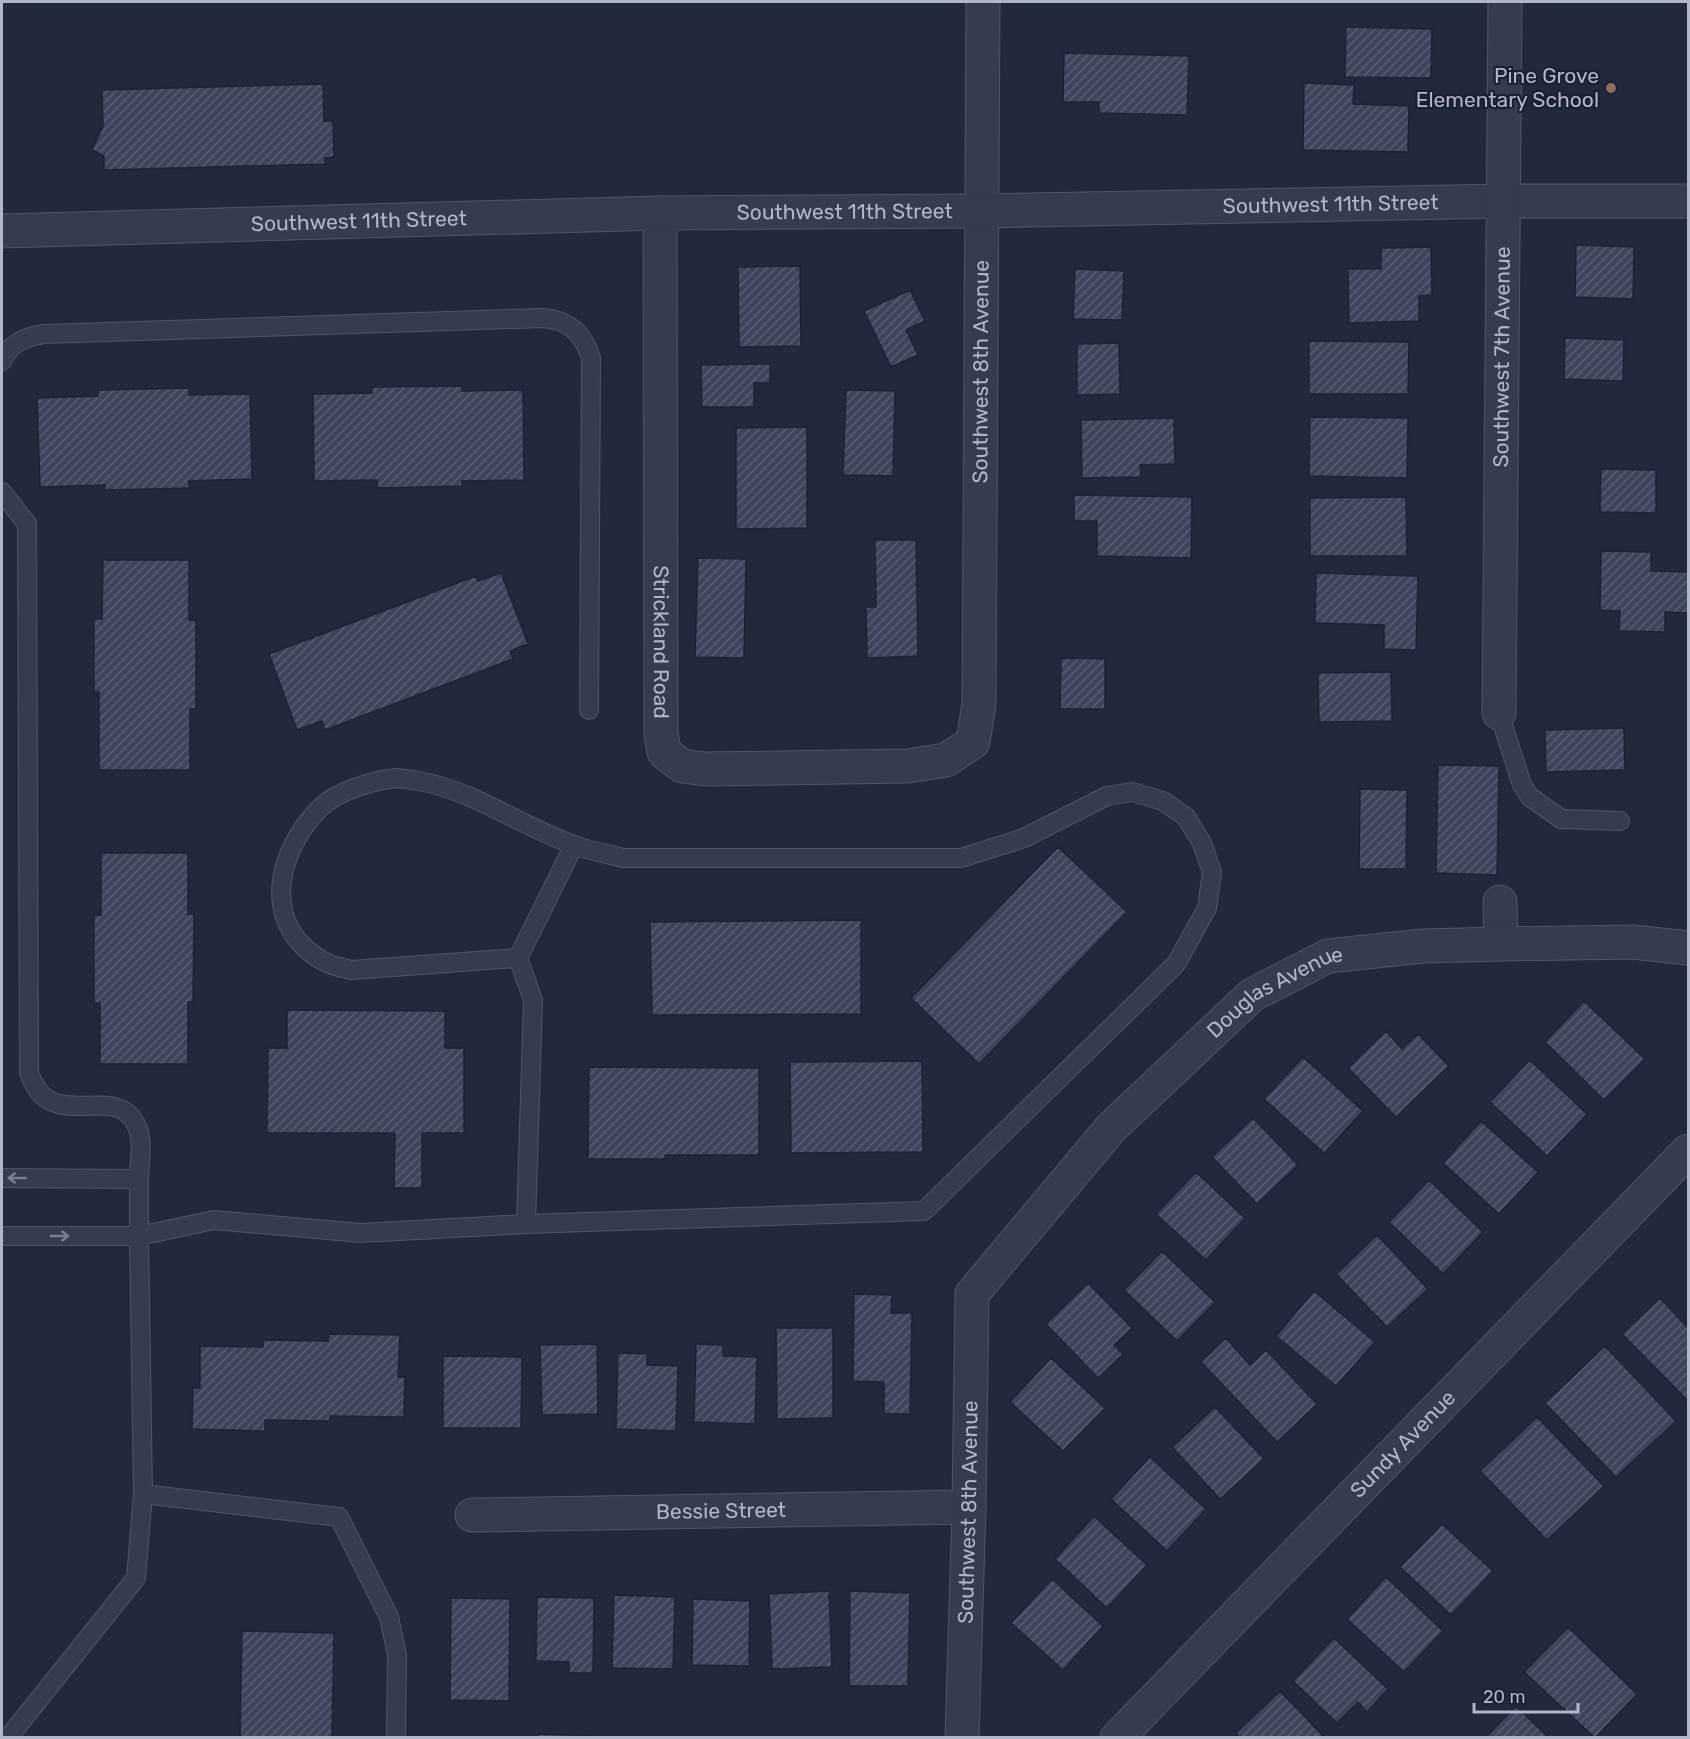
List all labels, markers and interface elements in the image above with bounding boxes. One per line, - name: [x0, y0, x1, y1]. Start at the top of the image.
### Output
- place label: Pine Grove Elementary School: [1416, 63, 1599, 112]
- marker: Pine Grove Elementary School: [1604, 81, 1618, 95]
- street label: Southwest 11th Street: [1222, 189, 1439, 218]
- street label: Southwest 11th Street: [737, 198, 953, 225]
- street label: Southwest 11th Street: [251, 205, 467, 236]
- street label: Southwest 7th Avenue: [1488, 246, 1515, 468]
- street label: Southwest 8th Avenue: [967, 260, 994, 484]
- street label: Strickland Road: [649, 565, 674, 719]
- street label: Douglas Avenue: [1202, 942, 1344, 1043]
- one-way arrow: [7, 1172, 27, 1184]
- one-way arrow: [50, 1230, 69, 1242]
- street label: Sundy Avenue: [1345, 1385, 1460, 1503]
- street label: Southwest 8th Avenue: [952, 1400, 983, 1624]
- street label: Bessie Street: [656, 1497, 786, 1524]
- scale bar: [1474, 1676, 1578, 1714]
- text: 20 m: [1483, 1686, 1525, 1708]

